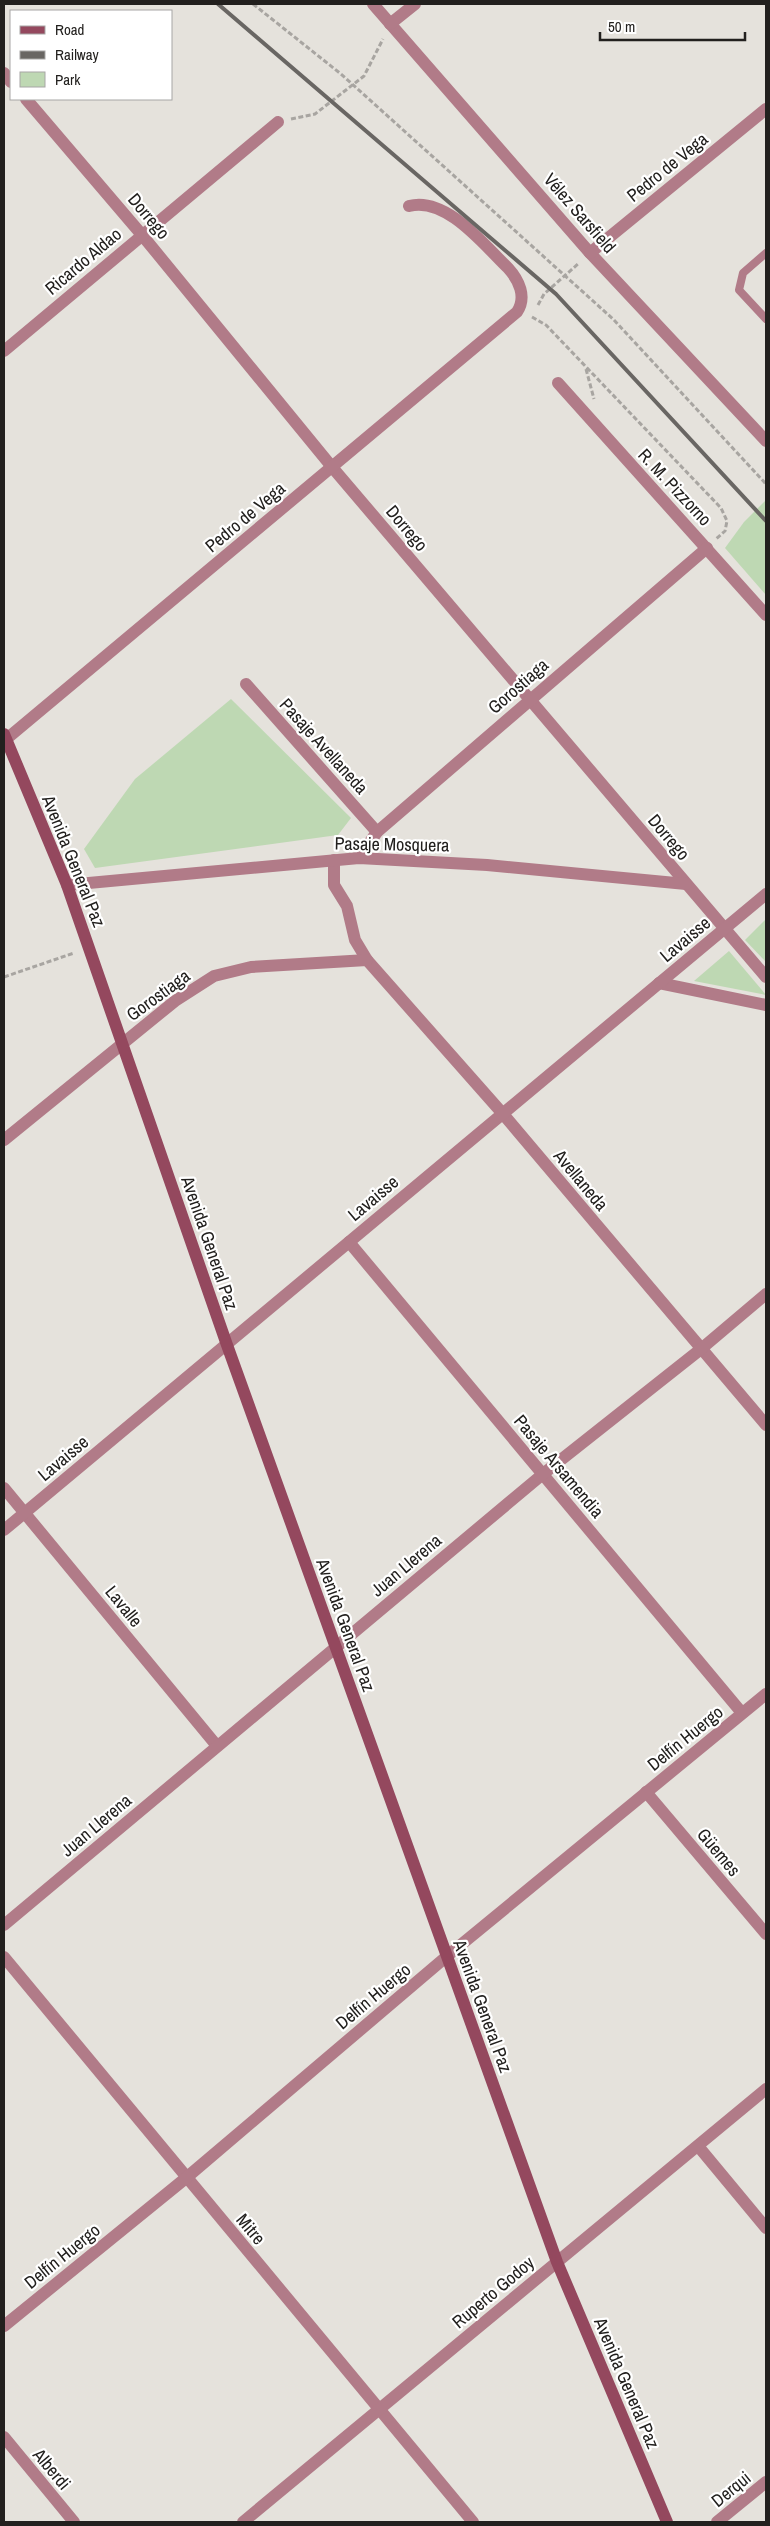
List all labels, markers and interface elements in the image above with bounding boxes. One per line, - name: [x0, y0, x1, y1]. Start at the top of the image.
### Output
- legend: [10, 10, 172, 100]
- scale bar: [600, 10, 745, 42]
- text: 50 m: [608, 16, 635, 37]
- text: Road: [55, 19, 84, 40]
- text: Railway: [55, 44, 100, 65]
- text: Park: [55, 69, 81, 90]
- street label: Pedro de Vega: [621, 127, 713, 207]
- street label: Vélez Sarsfield: [538, 168, 622, 258]
- street label: Dorrego: [122, 188, 176, 244]
- street label: Ricardo Aldao: [39, 222, 127, 300]
- street label: R. M. Pizzorno: [633, 443, 717, 531]
- street label: Pedro de Vega: [200, 476, 290, 558]
- street label: Dorrego: [380, 500, 434, 556]
- street label: Gorostiaga: [482, 653, 554, 719]
- street label: Pasaje Avellaneda: [274, 693, 374, 799]
- street label: Avenida General Paz: [36, 790, 112, 931]
- street label: Dorrego: [642, 809, 696, 865]
- street label: Pasaje Mosquera: [334, 830, 450, 858]
- street label: Lavaisse: [654, 910, 716, 968]
- street label: Gorostiaga: [121, 963, 195, 1027]
- street label: Avellaneda: [547, 1143, 614, 1216]
- street label: Lavaisse: [342, 1169, 404, 1227]
- street label: Avenida General Paz: [175, 1172, 245, 1313]
- street label: Pasaje Arsamendia: [508, 1409, 610, 1523]
- street label: Lavaisse: [32, 1429, 94, 1487]
- street label: Juan Llerena: [365, 1528, 447, 1602]
- street label: Avenida General Paz: [310, 1554, 382, 1695]
- street label: Lavalle: [100, 1580, 148, 1632]
- street label: Delfín Huergo: [642, 1700, 728, 1776]
- street label: Juan Llerena: [55, 1788, 137, 1862]
- street label: Güemes: [691, 1823, 747, 1881]
- street label: Avenida General Paz: [447, 1935, 519, 2076]
- street label: Delfín Huergo: [330, 1957, 416, 2035]
- street label: Mitre: [231, 2208, 271, 2250]
- street label: Delfín Huergo: [19, 2218, 105, 2294]
- street label: Ruperto Godoy: [447, 2250, 540, 2334]
- street label: Avenida General Paz: [588, 2313, 666, 2452]
- street label: Alberdi: [27, 2442, 77, 2495]
- street label: Derqui: [706, 2465, 756, 2513]

